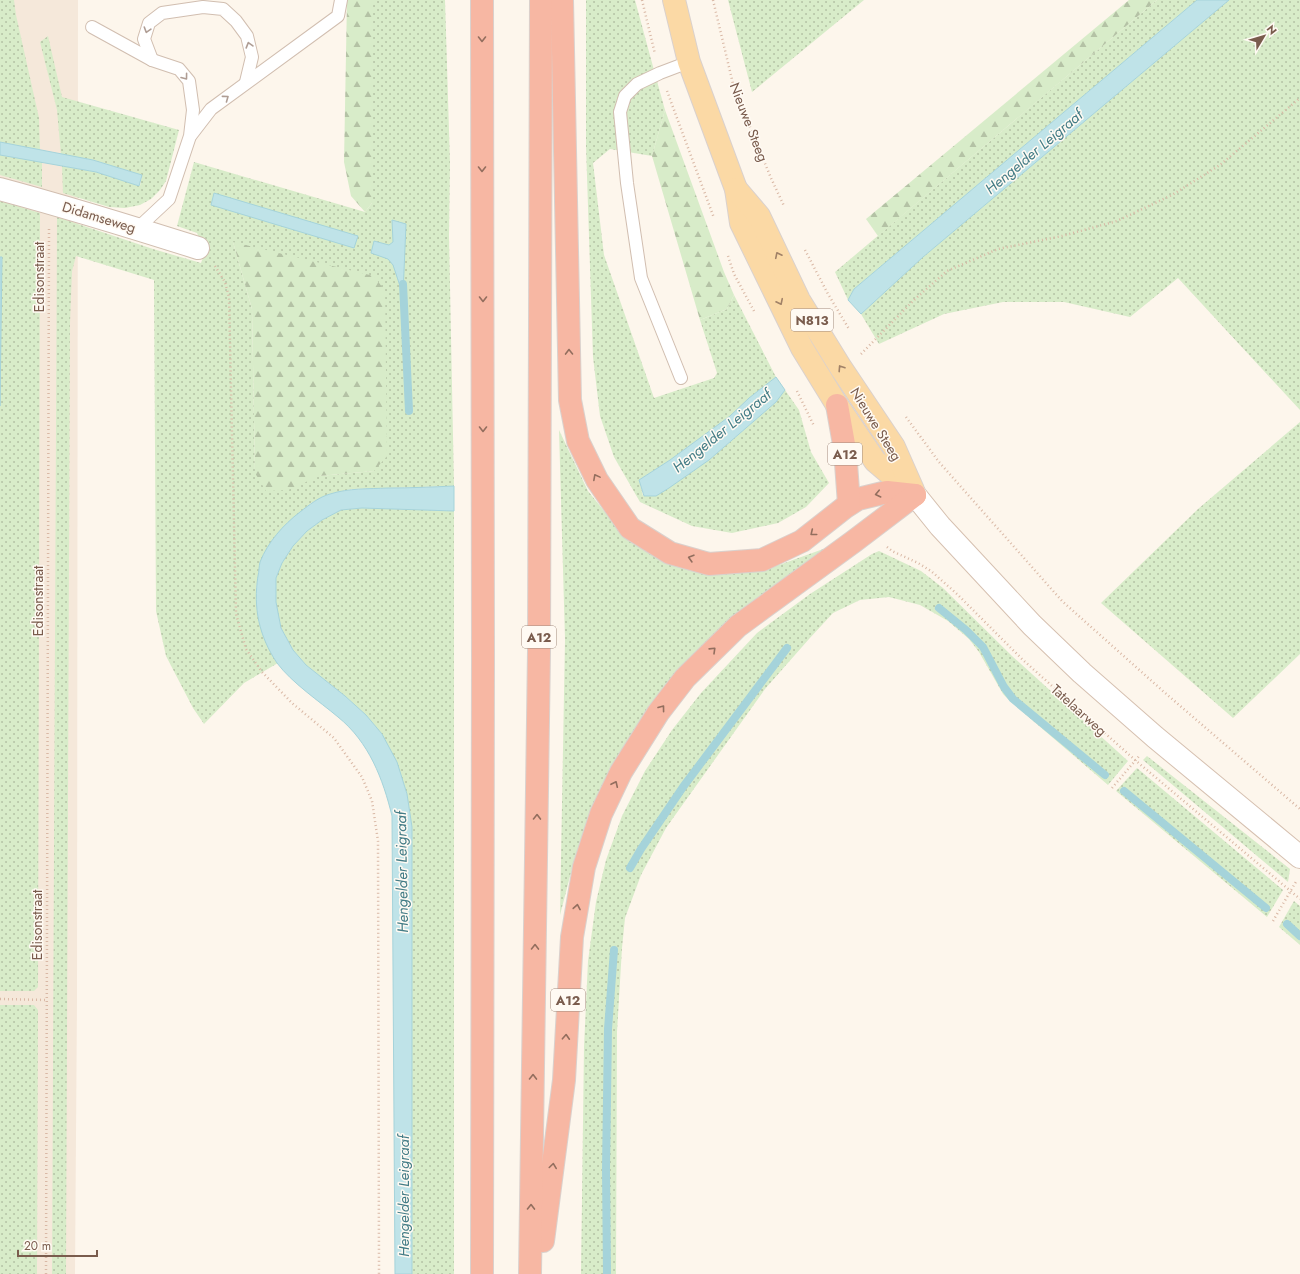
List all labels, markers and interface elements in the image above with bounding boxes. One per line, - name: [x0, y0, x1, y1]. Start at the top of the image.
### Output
- north arrow: [1244, 16, 1284, 56]
- text: N: [1263, 21, 1281, 38]
- one-way arrow: [143, 26, 152, 33]
- one-way arrow: [478, 36, 486, 42]
- one-way arrow: [245, 41, 254, 48]
- one-way arrow: [180, 73, 187, 80]
- street label: Nieuwe Steeg: [725, 80, 773, 164]
- one-way arrow: [221, 96, 228, 103]
- water label: Hengelder Leigraaf: [980, 103, 1089, 200]
- one-way arrow: [478, 166, 486, 172]
- street label: Didamseweg: [60, 196, 138, 238]
- street label: Edisonstraat: [29, 241, 49, 312]
- one-way arrow: [775, 252, 783, 259]
- one-way arrow: [478, 296, 487, 302]
- one-way arrow: [775, 298, 783, 306]
- road number: N813: [791, 309, 833, 331]
- one-way arrow: [565, 349, 573, 355]
- one-way arrow: [839, 366, 846, 373]
- water label: Hengelder Leigraaf: [668, 383, 778, 478]
- street label: Nieuwe Steeg: [845, 383, 907, 465]
- one-way arrow: [479, 426, 487, 432]
- road number: A12: [828, 443, 862, 465]
- one-way arrow: [593, 474, 601, 481]
- one-way arrow: [875, 490, 881, 498]
- one-way arrow: [811, 528, 818, 535]
- one-way arrow: [688, 554, 695, 563]
- street label: Edisonstraat: [28, 565, 48, 636]
- road number: A12: [522, 626, 556, 648]
- one-way arrow: [708, 648, 716, 655]
- street label: Tatelaarweg: [1047, 680, 1111, 740]
- one-way arrow: [657, 705, 664, 712]
- one-way arrow: [610, 780, 618, 788]
- water label: Hengelder Leigraaf: [390, 809, 414, 933]
- one-way arrow: [533, 814, 541, 820]
- street label: Edisonstraat: [27, 889, 47, 960]
- one-way arrow: [572, 904, 581, 910]
- one-way arrow: [531, 944, 539, 950]
- road number: A12: [551, 989, 585, 1011]
- one-way arrow: [562, 1034, 571, 1040]
- one-way arrow: [529, 1074, 537, 1080]
- water label: Hengelder Leigraaf: [393, 1133, 415, 1257]
- one-way arrow: [548, 1163, 557, 1169]
- one-way arrow: [527, 1204, 535, 1210]
- scale bar: [18, 1232, 97, 1258]
- text: 20 m: [24, 1237, 51, 1255]

